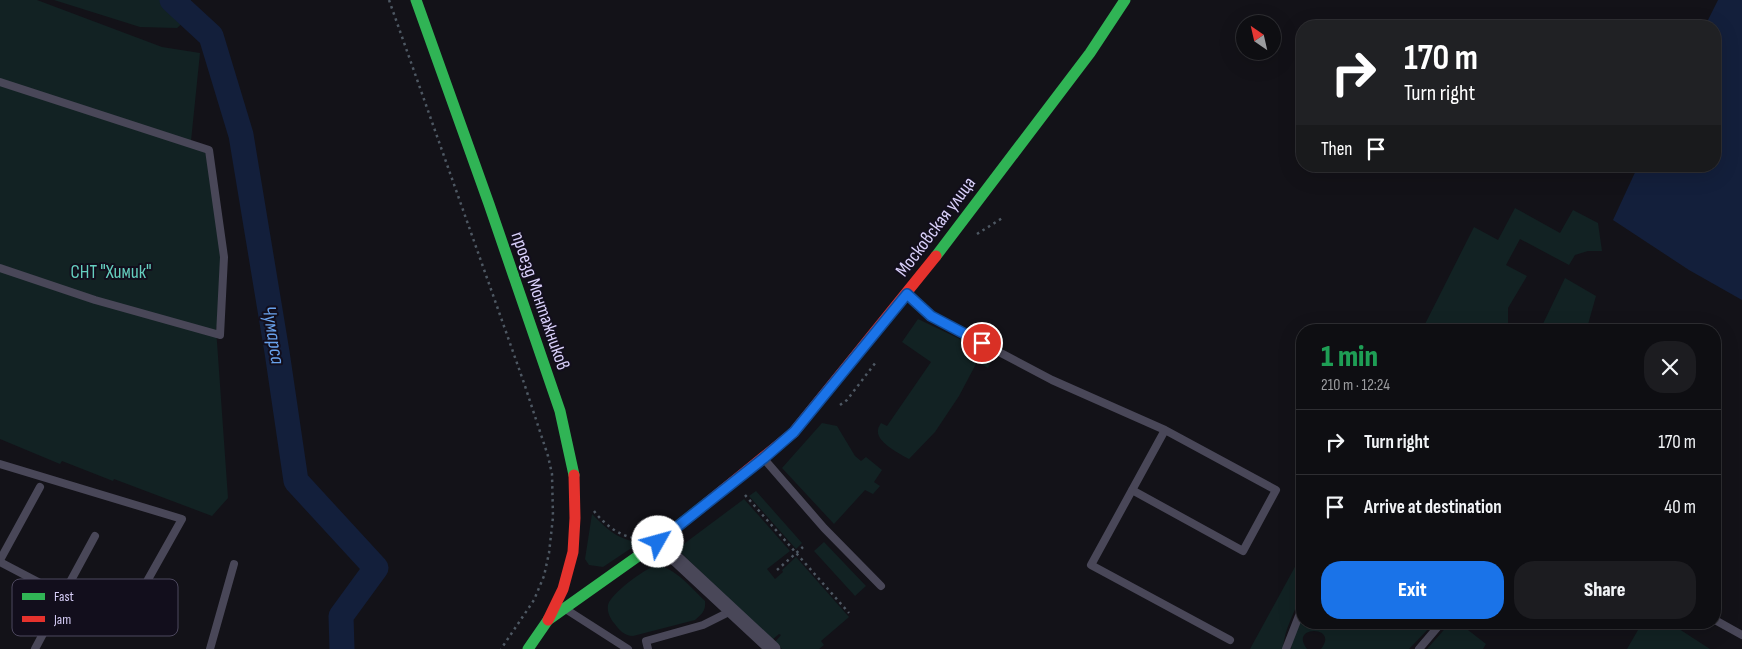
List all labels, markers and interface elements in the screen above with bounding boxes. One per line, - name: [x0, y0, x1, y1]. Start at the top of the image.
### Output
- north arrow: [1236, 15, 1281, 60]
- map controls: [1236, 15, 1281, 60]
- text: 170 m: [1404, 37, 1478, 80]
- icon: right: [1321, 40, 1386, 105]
- text: Turn right: [1404, 80, 1475, 107]
- icon: arrive: [1362, 135, 1390, 163]
- text: Then: [1321, 138, 1352, 161]
- street label: Московская улица: [891, 173, 981, 281]
- street label: проезд Монтажников: [506, 229, 574, 373]
- park label: СНТ "Химик": [71, 261, 151, 284]
- water label: Чумарса: [257, 304, 289, 366]
- pin: [961, 322, 1003, 364]
- icon: arrive: [968, 329, 996, 357]
- text: 1 min: [1321, 339, 1378, 375]
- button: close: [1644, 341, 1696, 393]
- text: 210 m · 12:24: [1321, 376, 1390, 395]
- icon: right: [1321, 428, 1349, 456]
- text: Turn right: [1364, 431, 1429, 454]
- text: 170 m: [1658, 431, 1696, 454]
- icon: arrive: [1321, 493, 1349, 521]
- text: Arrive at destination: [1364, 496, 1502, 519]
- text: 40 m: [1664, 496, 1696, 519]
- position arrow: [631, 515, 683, 567]
- button: Exit: [1321, 561, 1504, 619]
- button: Share: [1514, 561, 1696, 619]
- legend: [12, 579, 178, 636]
- text: Fast: [54, 588, 74, 605]
- text: Jam: [53, 611, 71, 628]

